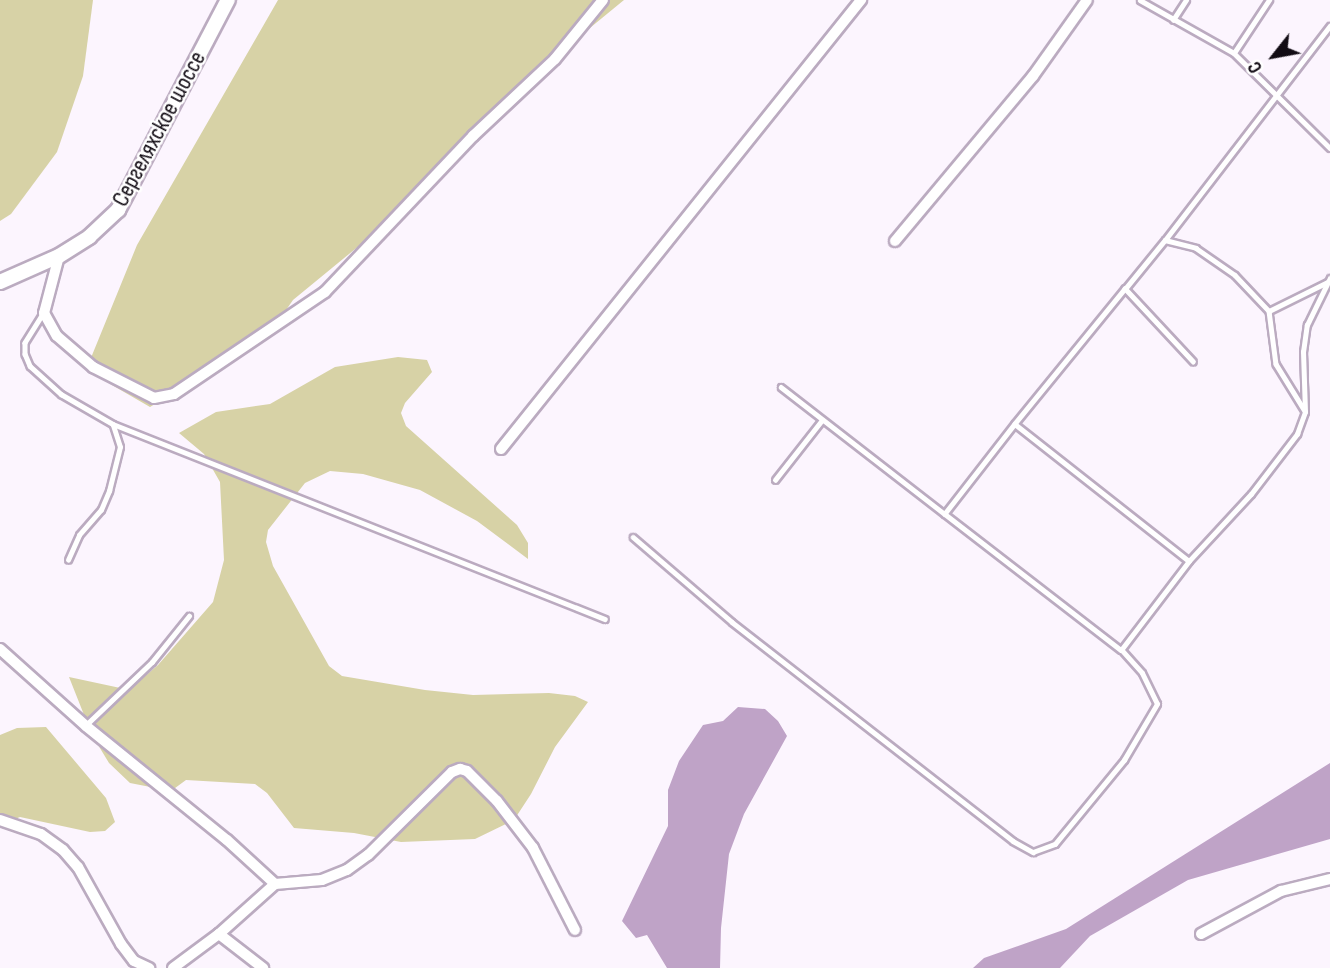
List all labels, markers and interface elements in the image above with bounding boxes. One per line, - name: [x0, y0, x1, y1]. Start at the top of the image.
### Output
- north arrow: [1239, 21, 1309, 91]
- street label: Сергеляхское шоссе: [106, 46, 212, 212]
- text: С: [1243, 57, 1268, 77]

